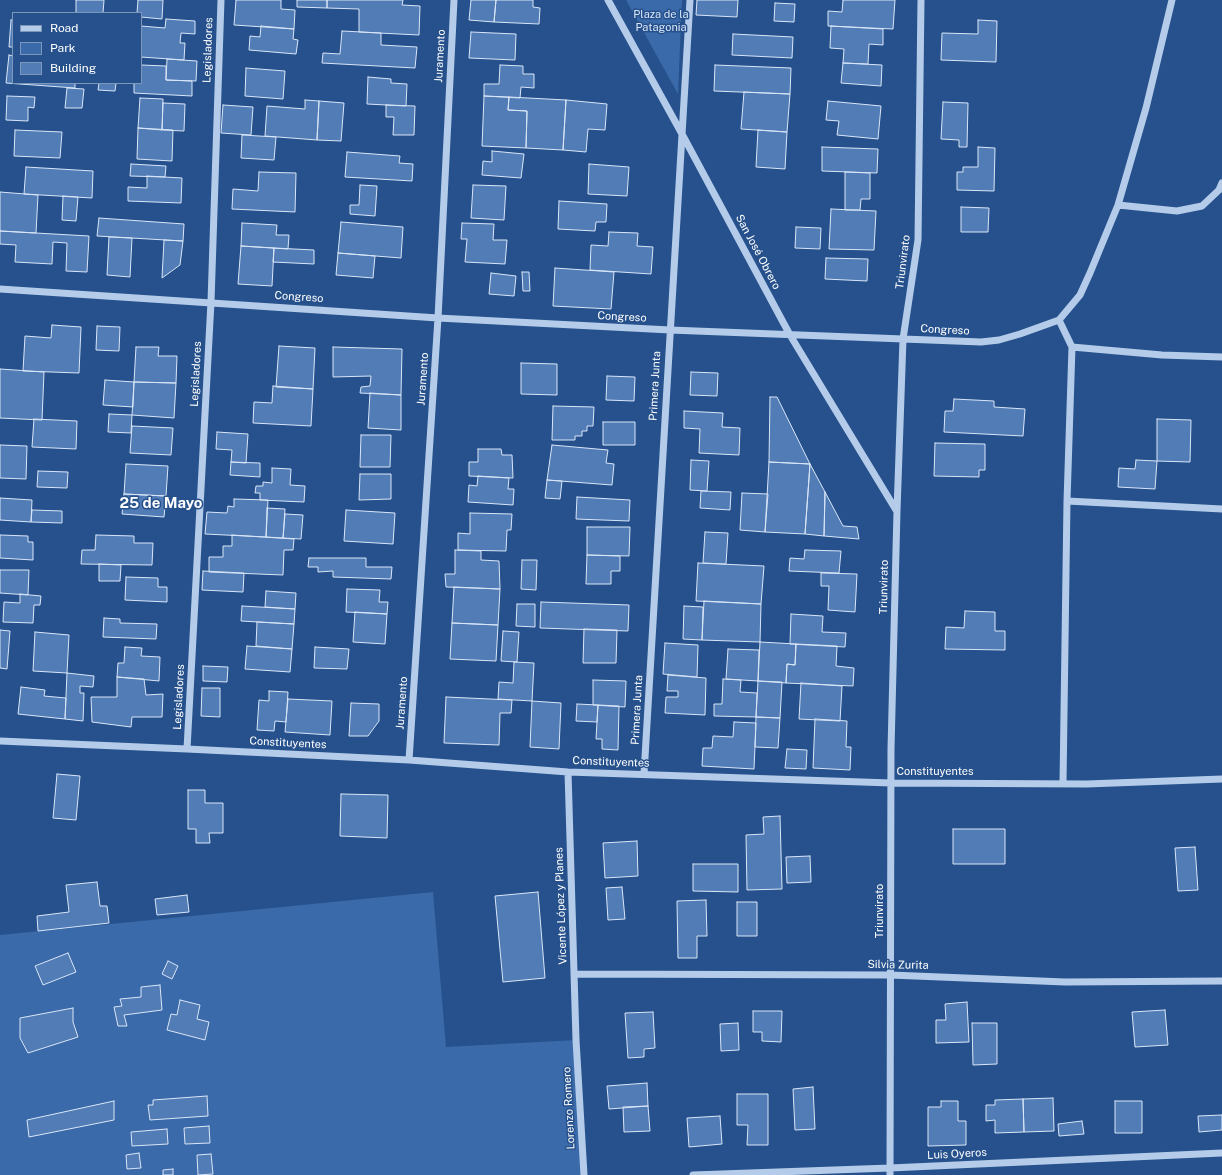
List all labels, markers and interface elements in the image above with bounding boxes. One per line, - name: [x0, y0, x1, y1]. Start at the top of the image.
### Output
- park label: Plaza de la Patagonia: [633, 8, 689, 34]
- legend: [12, 12, 142, 84]
- street label: Legisladores: [200, 17, 216, 83]
- text: Road: [50, 21, 78, 35]
- street label: Juramento: [432, 29, 448, 83]
- text: Park: [50, 41, 76, 55]
- text: Building: [50, 61, 96, 75]
- street label: San José Obrero: [733, 212, 783, 292]
- street label: Triunvirato: [893, 234, 913, 290]
- street label: Congreso: [274, 289, 324, 305]
- street label: Congreso: [597, 309, 647, 325]
- street label: Congreso: [920, 322, 970, 338]
- street label: Legisladores: [188, 341, 204, 407]
- street label: Primera Junta: [647, 351, 663, 421]
- street label: Juramento: [415, 352, 431, 406]
- district label: 25 de Mayo: [120, 494, 202, 512]
- street label: Triunvirato: [877, 560, 891, 614]
- street label: Legisladores: [171, 664, 187, 730]
- street label: Primera Junta: [629, 675, 645, 745]
- street label: Juramento: [394, 676, 410, 730]
- street label: Constituyentes: [249, 734, 327, 752]
- street label: Constituyentes: [572, 754, 650, 770]
- street label: Constituyentes: [896, 765, 974, 779]
- street label: Vicente López y Planes: [552, 847, 570, 965]
- street label: Triunvirato: [873, 884, 887, 938]
- street label: Silvia Zurita: [867, 958, 929, 972]
- street label: Lorenzo Romero: [560, 1066, 578, 1150]
- street label: Luis Oyeros: [927, 1146, 987, 1162]

